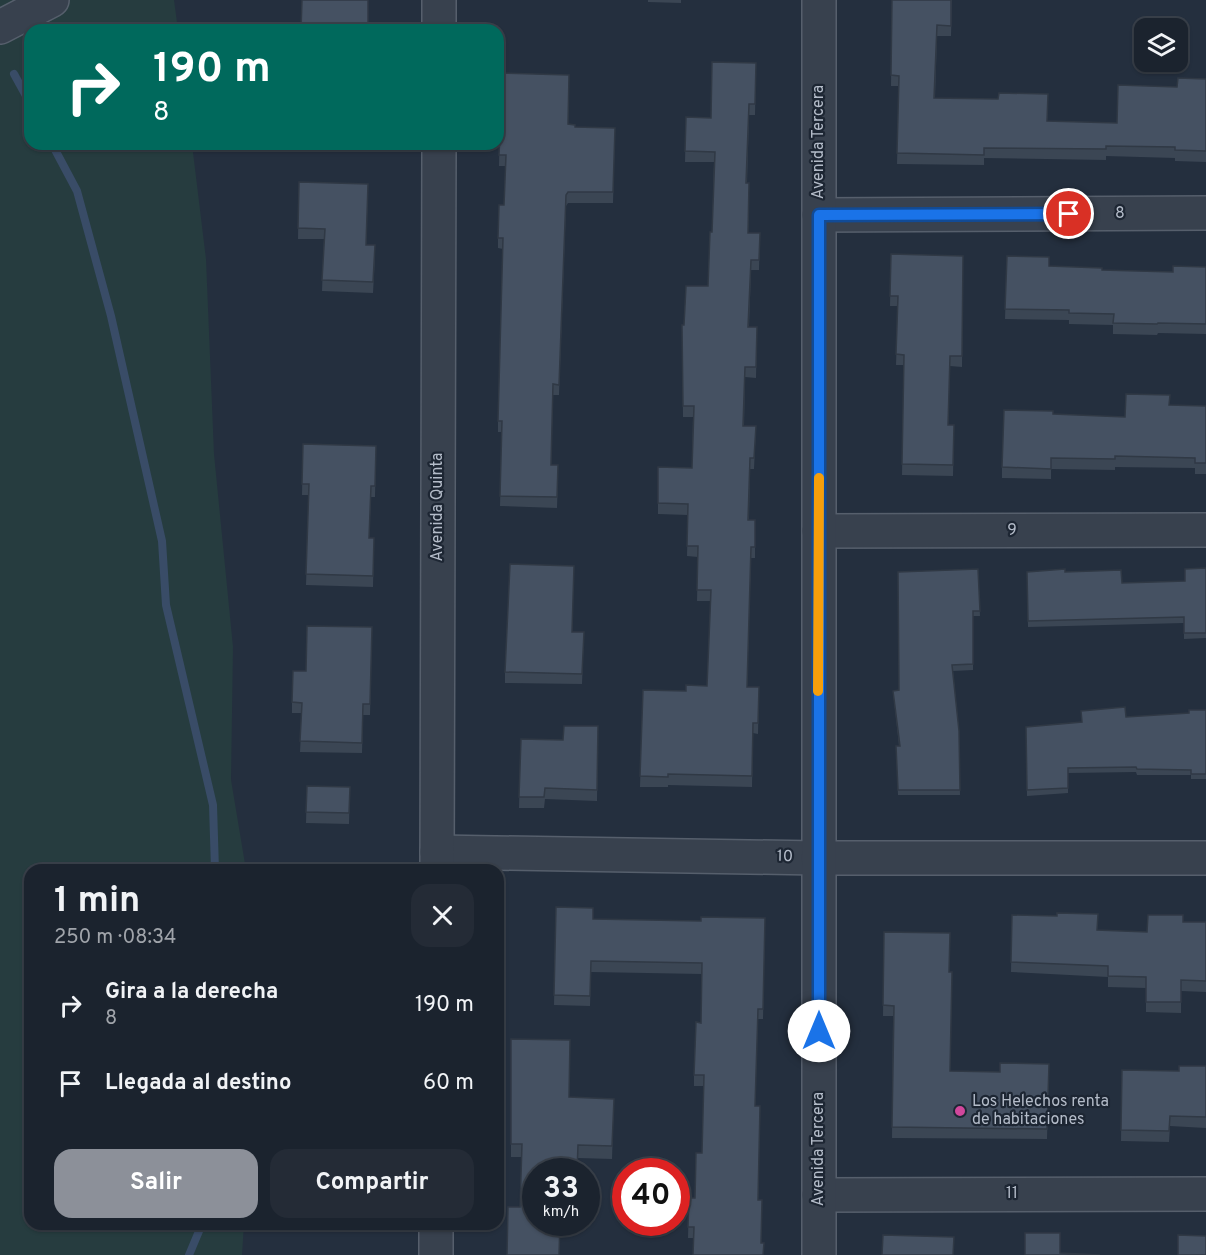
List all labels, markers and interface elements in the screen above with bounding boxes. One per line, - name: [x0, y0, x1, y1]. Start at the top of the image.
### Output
- map controls: [1134, 18, 1188, 72]
- button: layers: [1134, 18, 1188, 72]
- text: 190 m: [153, 44, 271, 97]
- icon: right: [54, 48, 132, 126]
- street label: Avenida Tercera: [809, 85, 829, 199]
- text: 8: [153, 96, 170, 130]
- pin: [1043, 188, 1094, 239]
- icon: arrive: [1052, 197, 1085, 230]
- street label: 8: [1115, 204, 1125, 224]
- street label: Avenida Quinta: [428, 452, 448, 562]
- street label: 9: [1007, 521, 1017, 541]
- street label: 10: [777, 847, 793, 867]
- text: 1 min: [54, 879, 140, 925]
- button: close: [411, 884, 474, 947]
- text: 250 m · 08:34: [54, 925, 177, 951]
- text: Gira a la derecha: [105, 979, 278, 1006]
- icon: right: [54, 989, 87, 1022]
- text: 190 m: [415, 992, 474, 1019]
- position arrow: [787, 999, 851, 1063]
- text: 8: [105, 1006, 117, 1032]
- icon: arrive: [54, 1067, 87, 1100]
- text: Llegada al destino: [105, 1070, 291, 1097]
- text: 60 m: [423, 1070, 474, 1097]
- street label: Avenida Tercera: [809, 1092, 829, 1206]
- place label: Los Helechos renta de habitaciones: [972, 1092, 1109, 1130]
- marker: Los Helechos renta de habitaciones: [953, 1104, 967, 1118]
- button: Salir: [54, 1149, 258, 1218]
- button: Compartir: [270, 1149, 474, 1218]
- speed limit sign: 40: [612, 1158, 690, 1236]
- text: 33: [543, 1171, 579, 1208]
- street label: 11: [1006, 1184, 1018, 1204]
- text: km/h: [543, 1203, 579, 1222]

